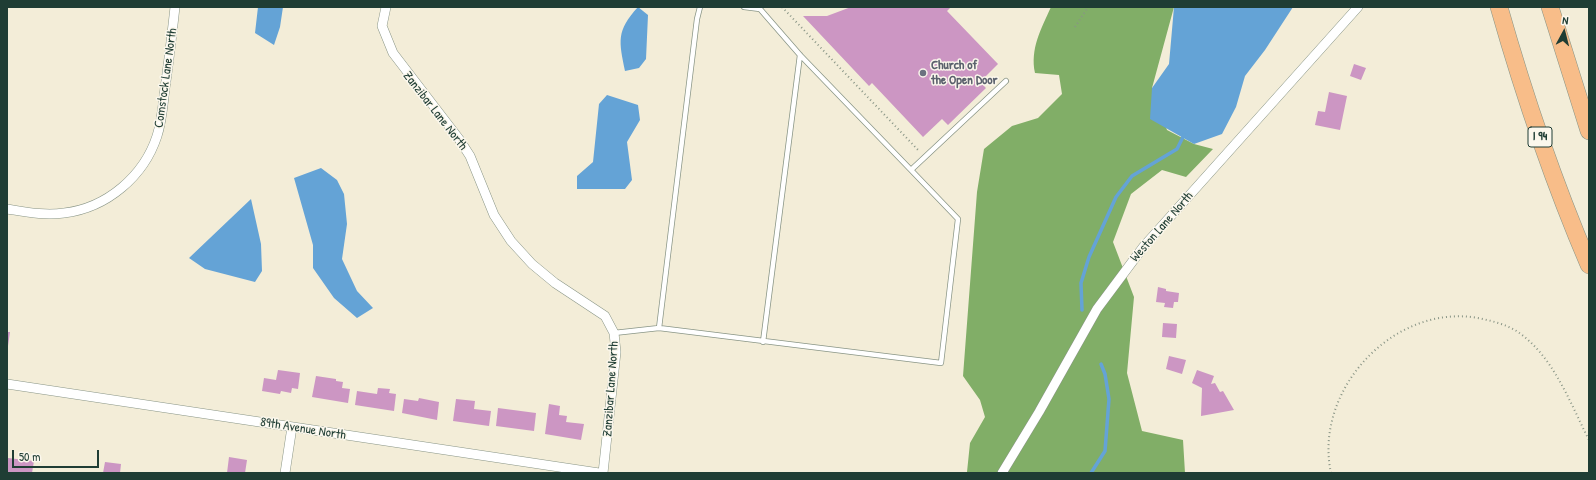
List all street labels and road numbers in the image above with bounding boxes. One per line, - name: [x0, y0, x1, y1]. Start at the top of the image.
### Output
- street label: Comstock Lane North: [151, 27, 181, 129]
- street label: Zanzibar Lane North: [399, 69, 471, 153]
- road number: I 94: [1528, 127, 1552, 147]
- street label: Weston Lane North: [1127, 189, 1197, 265]
- street label: Zanzibar Lane North: [600, 341, 622, 437]
- street label: 89th Avenue North: [259, 415, 347, 443]

